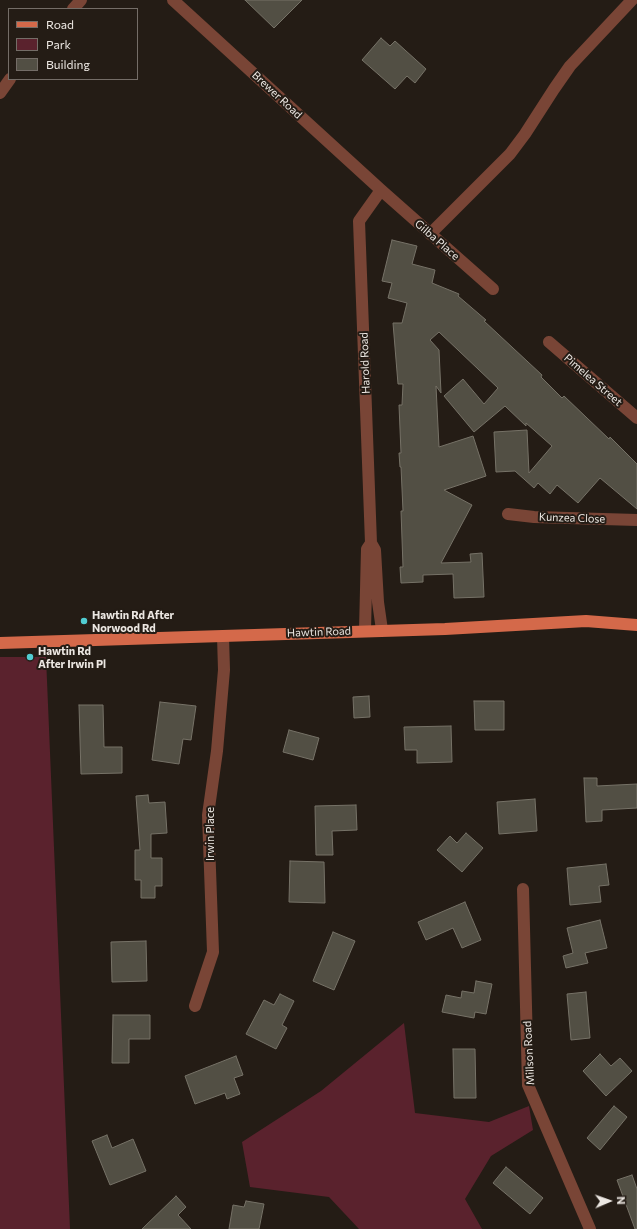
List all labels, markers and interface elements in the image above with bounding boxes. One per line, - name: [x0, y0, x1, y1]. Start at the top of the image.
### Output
- legend: [8, 8, 138, 80]
- text: Road: [46, 17, 74, 31]
- text: Park: [46, 37, 71, 51]
- text: Building: [46, 57, 90, 71]
- street label: Brewer Road: [249, 68, 305, 122]
- street label: Gilba Place: [412, 217, 462, 263]
- street label: Harold Road: [357, 332, 373, 394]
- street label: Pimelea Street: [561, 351, 625, 409]
- street label: Kunzea Close: [539, 510, 605, 526]
- place label: Hawtin Rd After Norwood Rd: [92, 608, 174, 634]
- marker: Hawtin Rd After Norwood Rd: [79, 616, 89, 626]
- street label: Hawtin Road: [287, 624, 351, 640]
- place label: Hawtin Rd After Irwin Pl: [38, 644, 106, 670]
- marker: Hawtin Rd After Irwin Pl: [25, 652, 35, 662]
- street label: Irwin Place: [203, 807, 217, 861]
- street label: Millson Road: [521, 1020, 537, 1086]
- north arrow: [589, 1181, 629, 1221]
- text: N: [615, 1196, 628, 1205]

